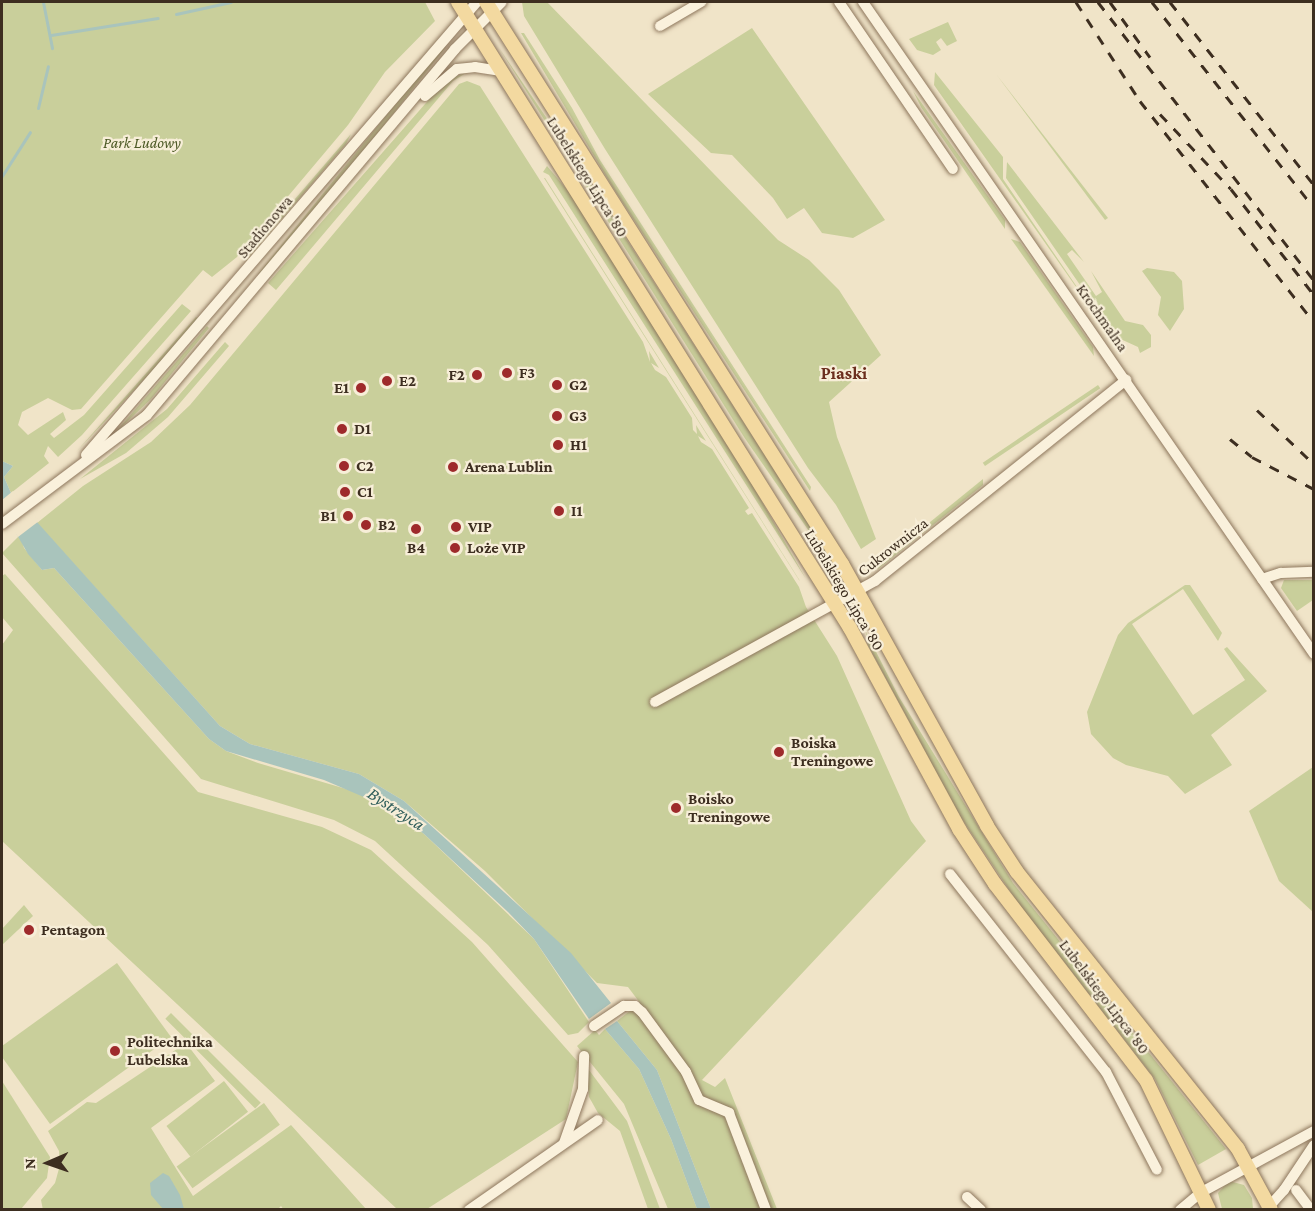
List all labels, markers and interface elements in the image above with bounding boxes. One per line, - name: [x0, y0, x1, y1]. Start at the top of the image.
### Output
- street label: Lubelskiego Lipca '80: [542, 113, 632, 241]
- park label: Park Ludowy: [103, 133, 181, 153]
- street label: Stadionowa: [233, 192, 297, 262]
- street label: Krochmalna: [1072, 281, 1132, 355]
- district label: Piaski: [821, 362, 867, 384]
- place label: F3: [519, 363, 535, 383]
- place label: F2: [448, 365, 465, 385]
- marker: F3: [500, 366, 514, 380]
- marker: F2: [470, 368, 484, 382]
- place label: E2: [399, 371, 416, 391]
- marker: E2: [380, 374, 394, 388]
- place label: G2: [569, 375, 587, 395]
- place label: E1: [334, 378, 349, 398]
- marker: G2: [550, 378, 564, 392]
- marker: E1: [354, 381, 368, 395]
- place label: G3: [569, 406, 587, 426]
- marker: G3: [550, 409, 564, 423]
- place label: D1: [354, 419, 371, 439]
- marker: D1: [335, 422, 349, 436]
- place label: H1: [570, 435, 587, 455]
- marker: H1: [551, 438, 565, 452]
- place label: C2: [356, 456, 374, 476]
- place label: Arena Lublin: [465, 457, 553, 477]
- marker: C2: [337, 459, 351, 473]
- marker: Arena Lublin: [446, 460, 460, 474]
- place label: C1: [357, 482, 373, 502]
- marker: C1: [338, 485, 352, 499]
- place label: I1: [571, 501, 582, 521]
- marker: I1: [552, 504, 566, 518]
- place label: B1: [321, 506, 336, 526]
- marker: B1: [341, 509, 355, 523]
- street label: Cukrownicza: [854, 514, 932, 580]
- place label: B2: [378, 515, 396, 535]
- place label: VIP: [468, 517, 492, 537]
- marker: B2: [359, 518, 373, 532]
- marker: VIP: [449, 520, 463, 534]
- marker: B4: [409, 522, 423, 536]
- street label: Lubelskiego Lipca '80: [800, 526, 888, 654]
- place label: B4: [407, 538, 425, 558]
- place label: Loże VIP: [467, 538, 526, 558]
- marker: Loże VIP: [448, 541, 462, 555]
- place label: Boiska Treningowe: [791, 733, 873, 771]
- marker: Boiska Treningowe: [772, 745, 786, 759]
- water label: Bystrzyca: [363, 783, 429, 835]
- place label: Boisko Treningowe: [688, 789, 770, 827]
- marker: Boisko Treningowe: [669, 801, 683, 815]
- place label: Pentagon: [41, 920, 105, 940]
- marker: Pentagon: [22, 923, 36, 937]
- street label: Lubelskiego Lipca '80: [1055, 936, 1153, 1058]
- place label: Politechnika Lubelska: [127, 1032, 213, 1070]
- marker: Politechnika Lubelska: [108, 1044, 122, 1058]
- north arrow: [18, 1133, 78, 1193]
- text: N: [21, 1158, 38, 1169]

